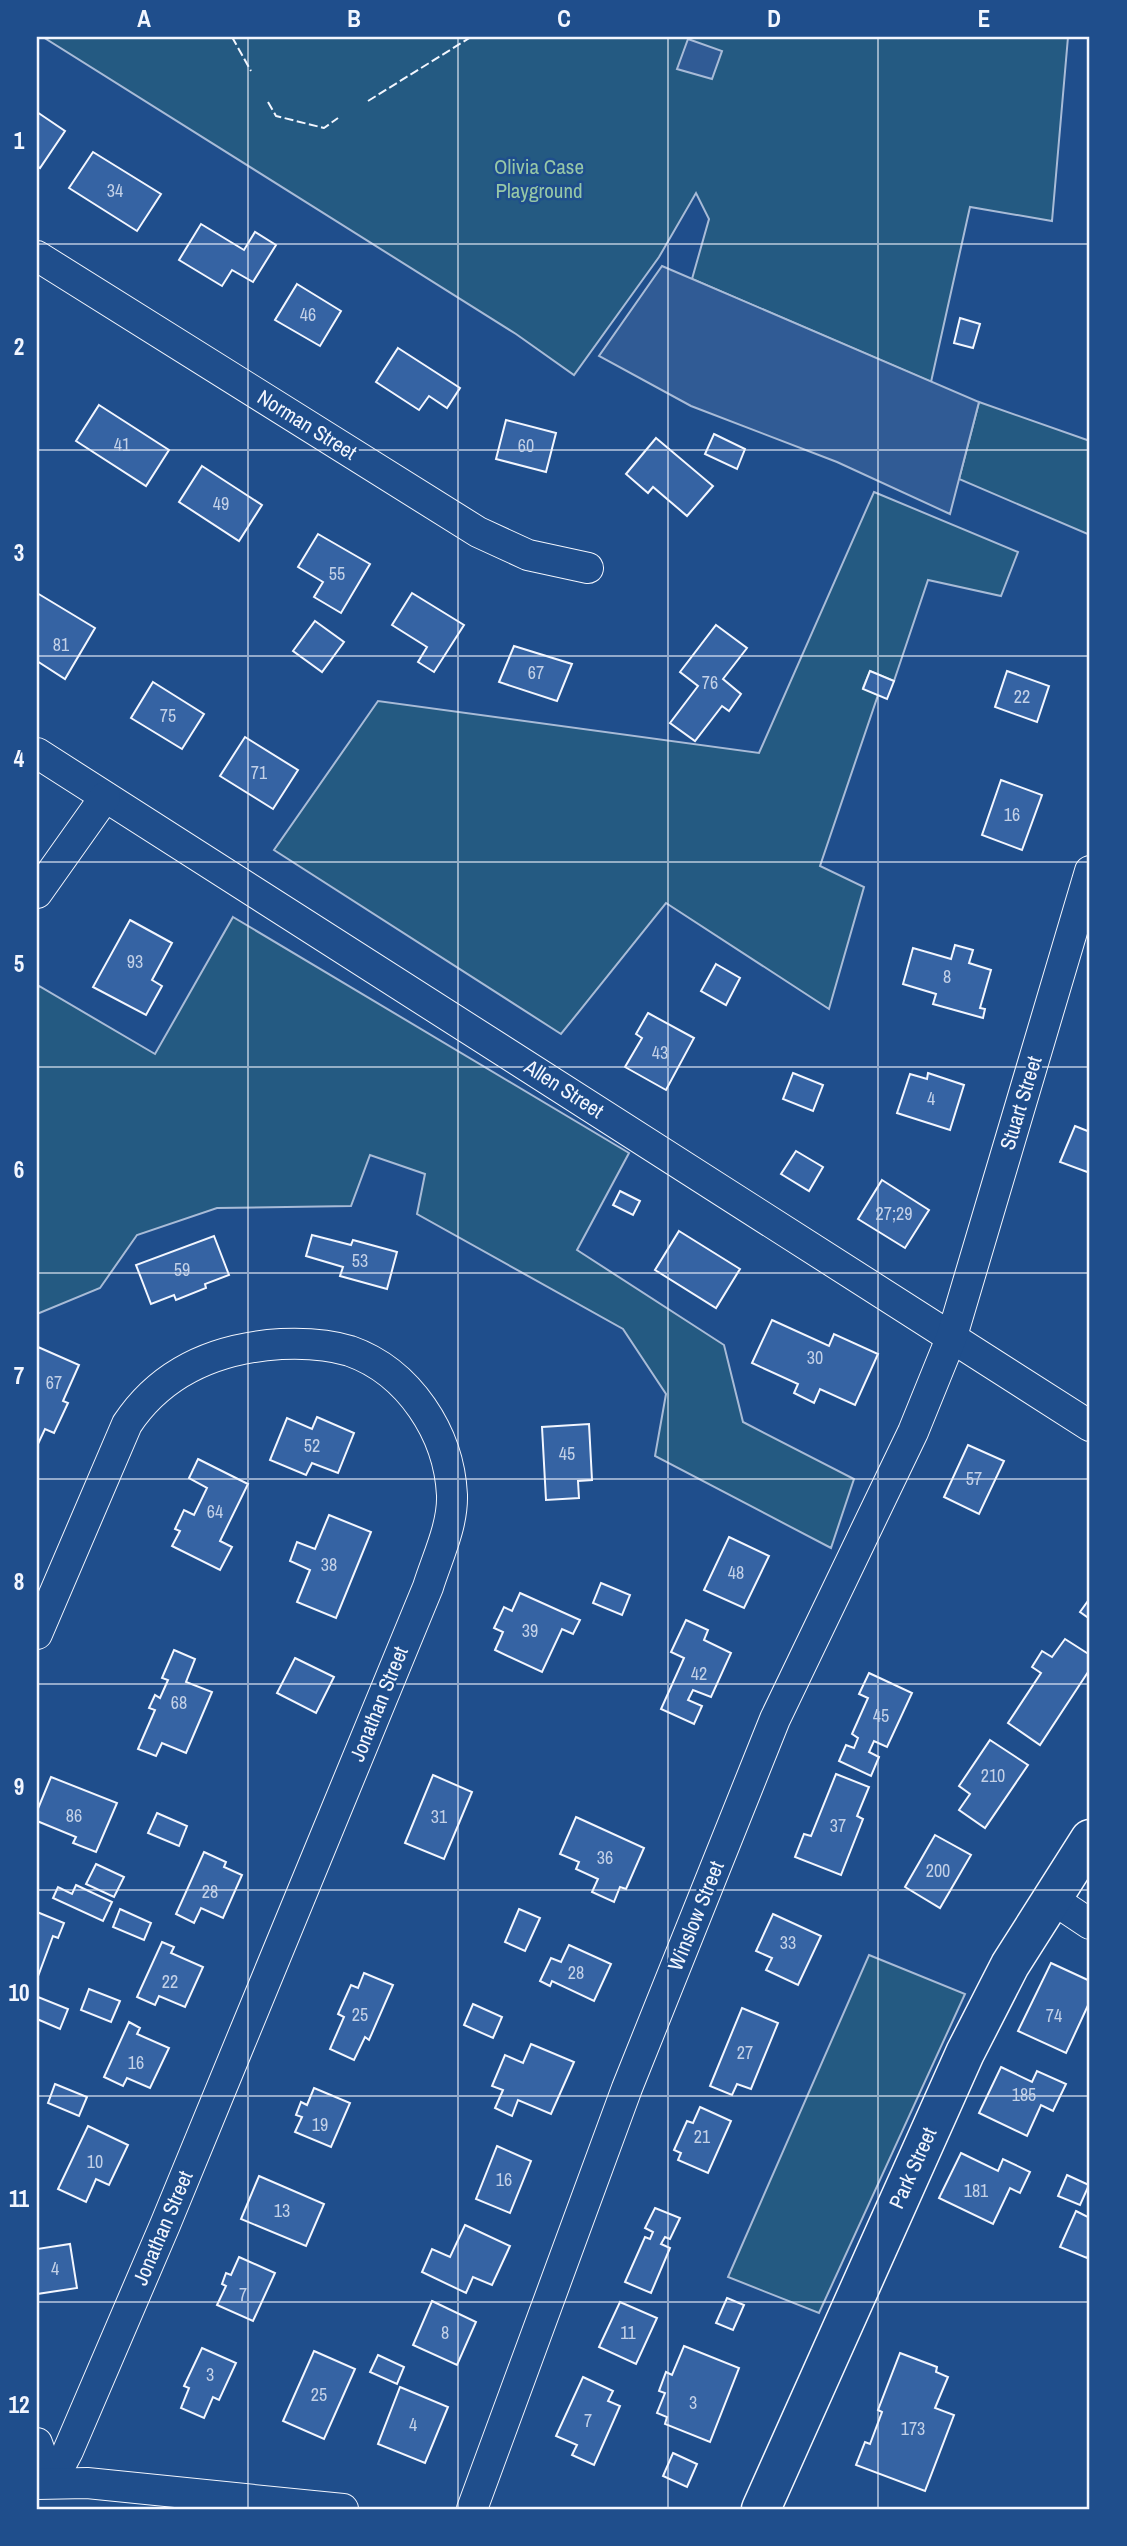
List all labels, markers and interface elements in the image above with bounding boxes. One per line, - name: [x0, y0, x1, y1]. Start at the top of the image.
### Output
- text: A: [137, 3, 151, 34]
- text: B: [347, 3, 361, 34]
- text: C: [557, 3, 571, 34]
- text: D: [767, 3, 781, 34]
- text: E: [978, 3, 990, 34]
- text: 1: [14, 125, 25, 156]
- park label: Olivia Case Playground: [494, 152, 584, 205]
- house number: 34: [107, 178, 123, 203]
- house number: 46: [300, 302, 316, 327]
- text: 2: [14, 331, 24, 362]
- street label: Norman Street: [252, 383, 363, 467]
- house number: 41: [114, 432, 131, 457]
- house number: 60: [518, 433, 534, 458]
- house number: 49: [213, 491, 229, 516]
- text: 3: [14, 537, 24, 568]
- house number: 55: [329, 561, 345, 586]
- house number: 81: [53, 632, 70, 657]
- house number: 67: [528, 660, 544, 685]
- house number: 76: [702, 670, 718, 695]
- house number: 22: [1014, 684, 1030, 709]
- house number: 75: [160, 703, 176, 728]
- text: 4: [14, 743, 25, 774]
- house number: 71: [251, 760, 268, 785]
- house number: 16: [1004, 802, 1020, 827]
- text: 5: [14, 948, 24, 979]
- house number: 93: [127, 949, 143, 974]
- house number: 8: [943, 964, 951, 989]
- house number: 43: [652, 1040, 668, 1065]
- street label: Allen Street: [518, 1052, 610, 1125]
- street label: Stuart Street: [993, 1052, 1049, 1153]
- house number: 4: [927, 1086, 935, 1111]
- text: 6: [14, 1154, 24, 1185]
- house number: 27;29: [876, 1201, 912, 1226]
- house number: 53: [352, 1248, 368, 1273]
- house number: 59: [174, 1257, 190, 1282]
- house number: 30: [807, 1345, 823, 1370]
- text: 7: [14, 1360, 24, 1391]
- house number: 67: [46, 1370, 62, 1395]
- house number: 52: [304, 1433, 320, 1458]
- house number: 45: [559, 1441, 575, 1466]
- house number: 57: [966, 1466, 982, 1491]
- house number: 64: [207, 1499, 223, 1524]
- house number: 38: [321, 1552, 337, 1577]
- house number: 48: [728, 1560, 744, 1585]
- text: 8: [14, 1566, 24, 1597]
- house number: 39: [522, 1618, 538, 1643]
- street label: Jonathan Street: [342, 1642, 415, 1766]
- house number: 42: [691, 1661, 707, 1686]
- house number: 68: [171, 1690, 187, 1715]
- house number: 45: [873, 1703, 889, 1728]
- house number: 210: [981, 1763, 1005, 1788]
- text: 9: [14, 1771, 24, 1802]
- house number: 86: [66, 1803, 82, 1828]
- house number: 31: [431, 1804, 448, 1829]
- house number: 37: [830, 1813, 846, 1838]
- house number: 36: [597, 1845, 613, 1870]
- street label: Winslow Street: [660, 1857, 731, 1975]
- house number: 200: [926, 1858, 950, 1883]
- house number: 28: [202, 1879, 218, 1904]
- house number: 33: [780, 1930, 796, 1955]
- house number: 28: [568, 1960, 584, 1985]
- house number: 22: [162, 1969, 178, 1994]
- text: 10: [9, 1977, 29, 2008]
- house number: 25: [352, 2002, 368, 2027]
- house number: 74: [1046, 2003, 1062, 2028]
- house number: 27: [737, 2040, 753, 2065]
- house number: 16: [128, 2050, 144, 2075]
- house number: 185: [1012, 2082, 1036, 2107]
- house number: 19: [312, 2112, 328, 2137]
- street label: Park Street: [882, 2122, 943, 2213]
- house number: 21: [694, 2124, 711, 2149]
- house number: 10: [87, 2149, 103, 2174]
- street label: Jonathan Street: [125, 2166, 200, 2289]
- house number: 16: [496, 2167, 512, 2192]
- house number: 181: [964, 2178, 989, 2203]
- text: 11: [9, 2183, 29, 2214]
- house number: 13: [274, 2198, 290, 2223]
- house number: 4: [51, 2256, 59, 2281]
- house number: 7: [239, 2282, 247, 2307]
- house number: 8: [441, 2320, 449, 2345]
- house number: 11: [620, 2320, 636, 2345]
- house number: 3: [206, 2362, 214, 2387]
- house number: 25: [311, 2382, 327, 2407]
- text: 12: [9, 2389, 29, 2420]
- house number: 3: [689, 2390, 697, 2415]
- house number: 7: [584, 2408, 592, 2433]
- house number: 4: [409, 2412, 417, 2437]
- house number: 173: [901, 2416, 925, 2441]

